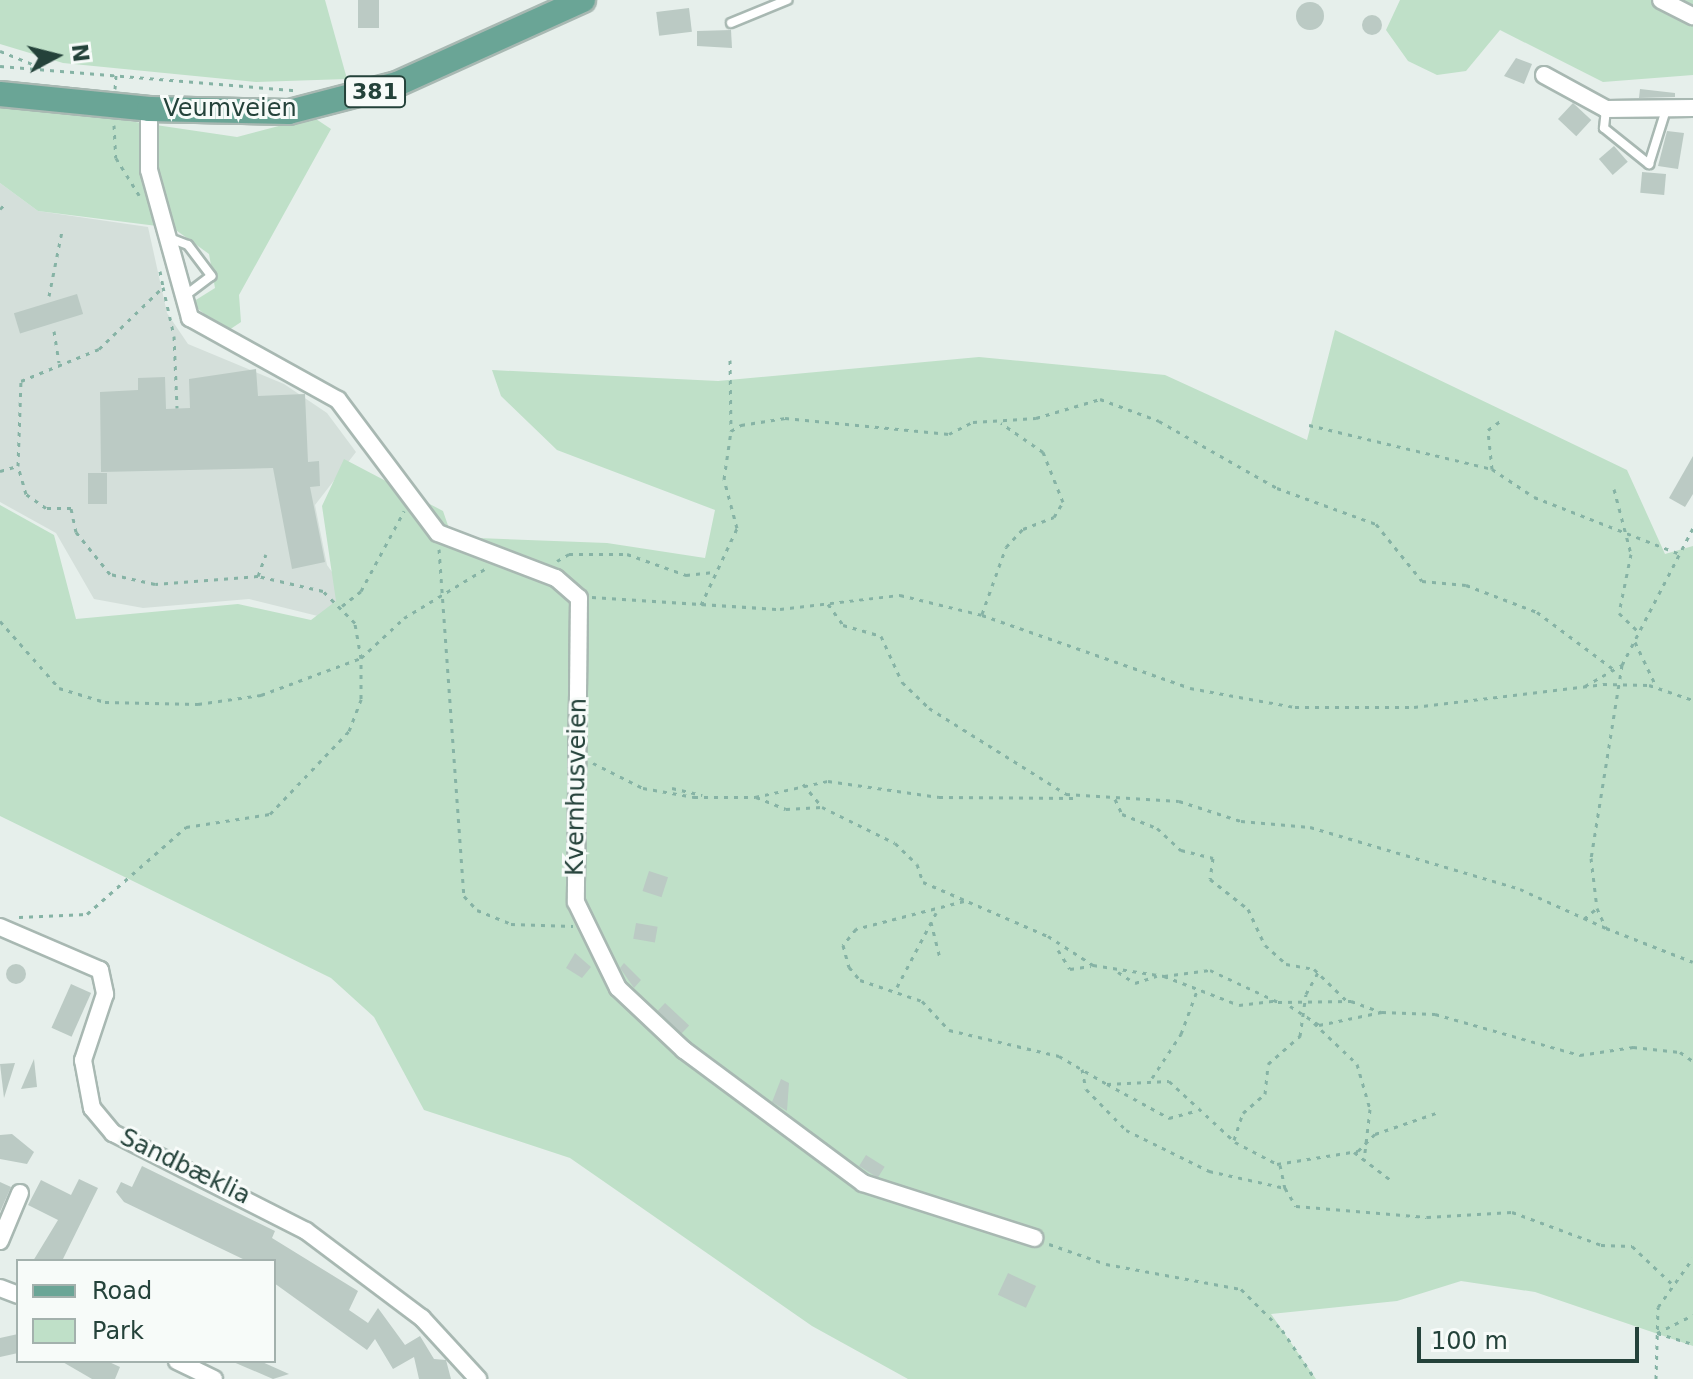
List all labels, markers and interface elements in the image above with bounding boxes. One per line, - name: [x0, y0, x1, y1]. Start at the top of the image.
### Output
- north arrow: [16, 16, 96, 96]
- text: N: [67, 42, 94, 64]
- road number: 381: [343, 74, 407, 110]
- street label: Veumveien: [163, 95, 297, 123]
- street label: Kvernhusveien: [561, 698, 593, 876]
- street label: Sandbæklia: [115, 1123, 255, 1211]
- legend: [16, 1259, 276, 1363]
- text: Road: [92, 1277, 152, 1305]
- scale bar: [1421, 1311, 1643, 1361]
- text: Park: [92, 1317, 144, 1345]
- text: 100 m: [1431, 1327, 1508, 1355]

